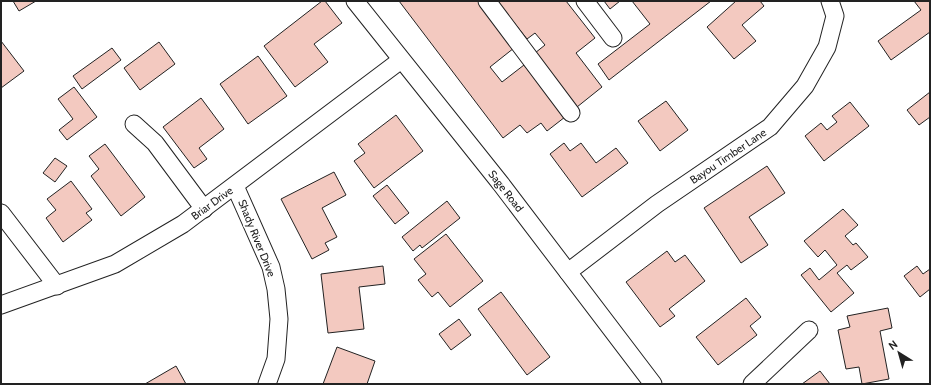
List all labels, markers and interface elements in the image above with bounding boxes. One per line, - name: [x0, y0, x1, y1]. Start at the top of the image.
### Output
- street label: Bayou Timber Lane: [687, 125, 769, 187]
- street label: Sage Road: [485, 167, 527, 215]
- street label: Briar Drive: [188, 183, 236, 223]
- street label: Shady River Drive: [235, 197, 279, 279]
- north arrow: [879, 333, 919, 373]
- text: N: [886, 337, 900, 353]

